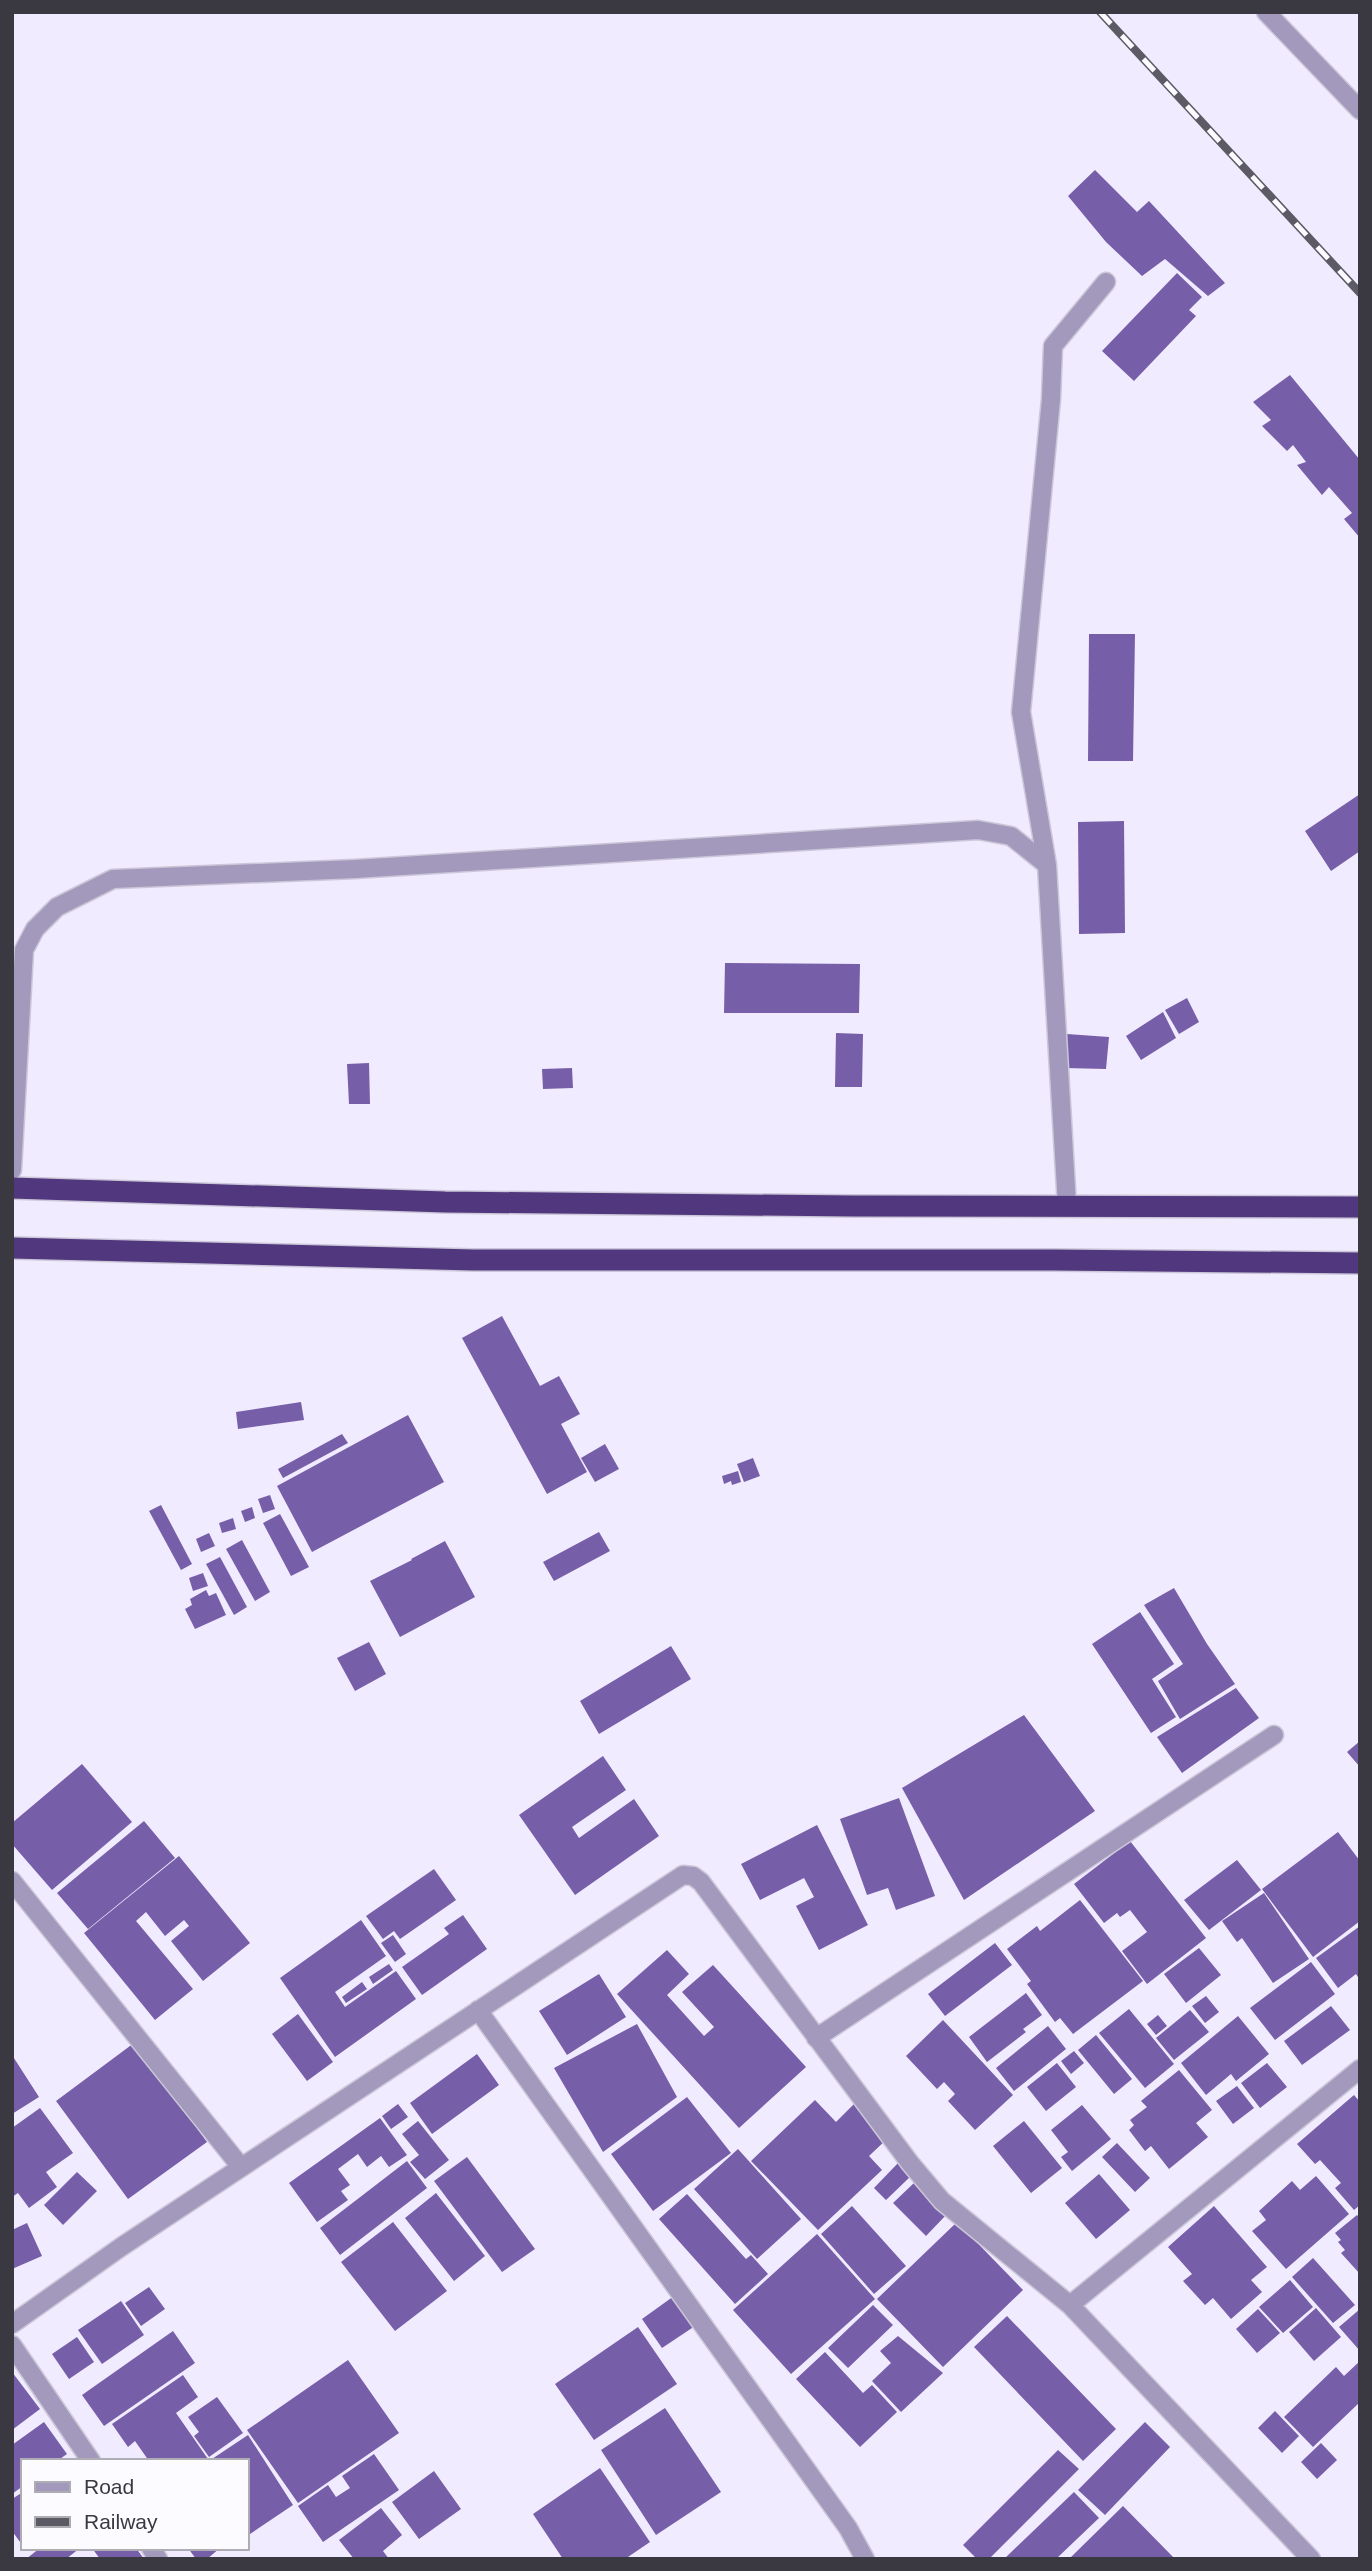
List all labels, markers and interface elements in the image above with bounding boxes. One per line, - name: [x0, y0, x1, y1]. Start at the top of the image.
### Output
- legend: [21, 2459, 248, 2550]
- text: Road: [84, 2475, 134, 2498]
- text: Railway: [84, 2510, 158, 2533]

